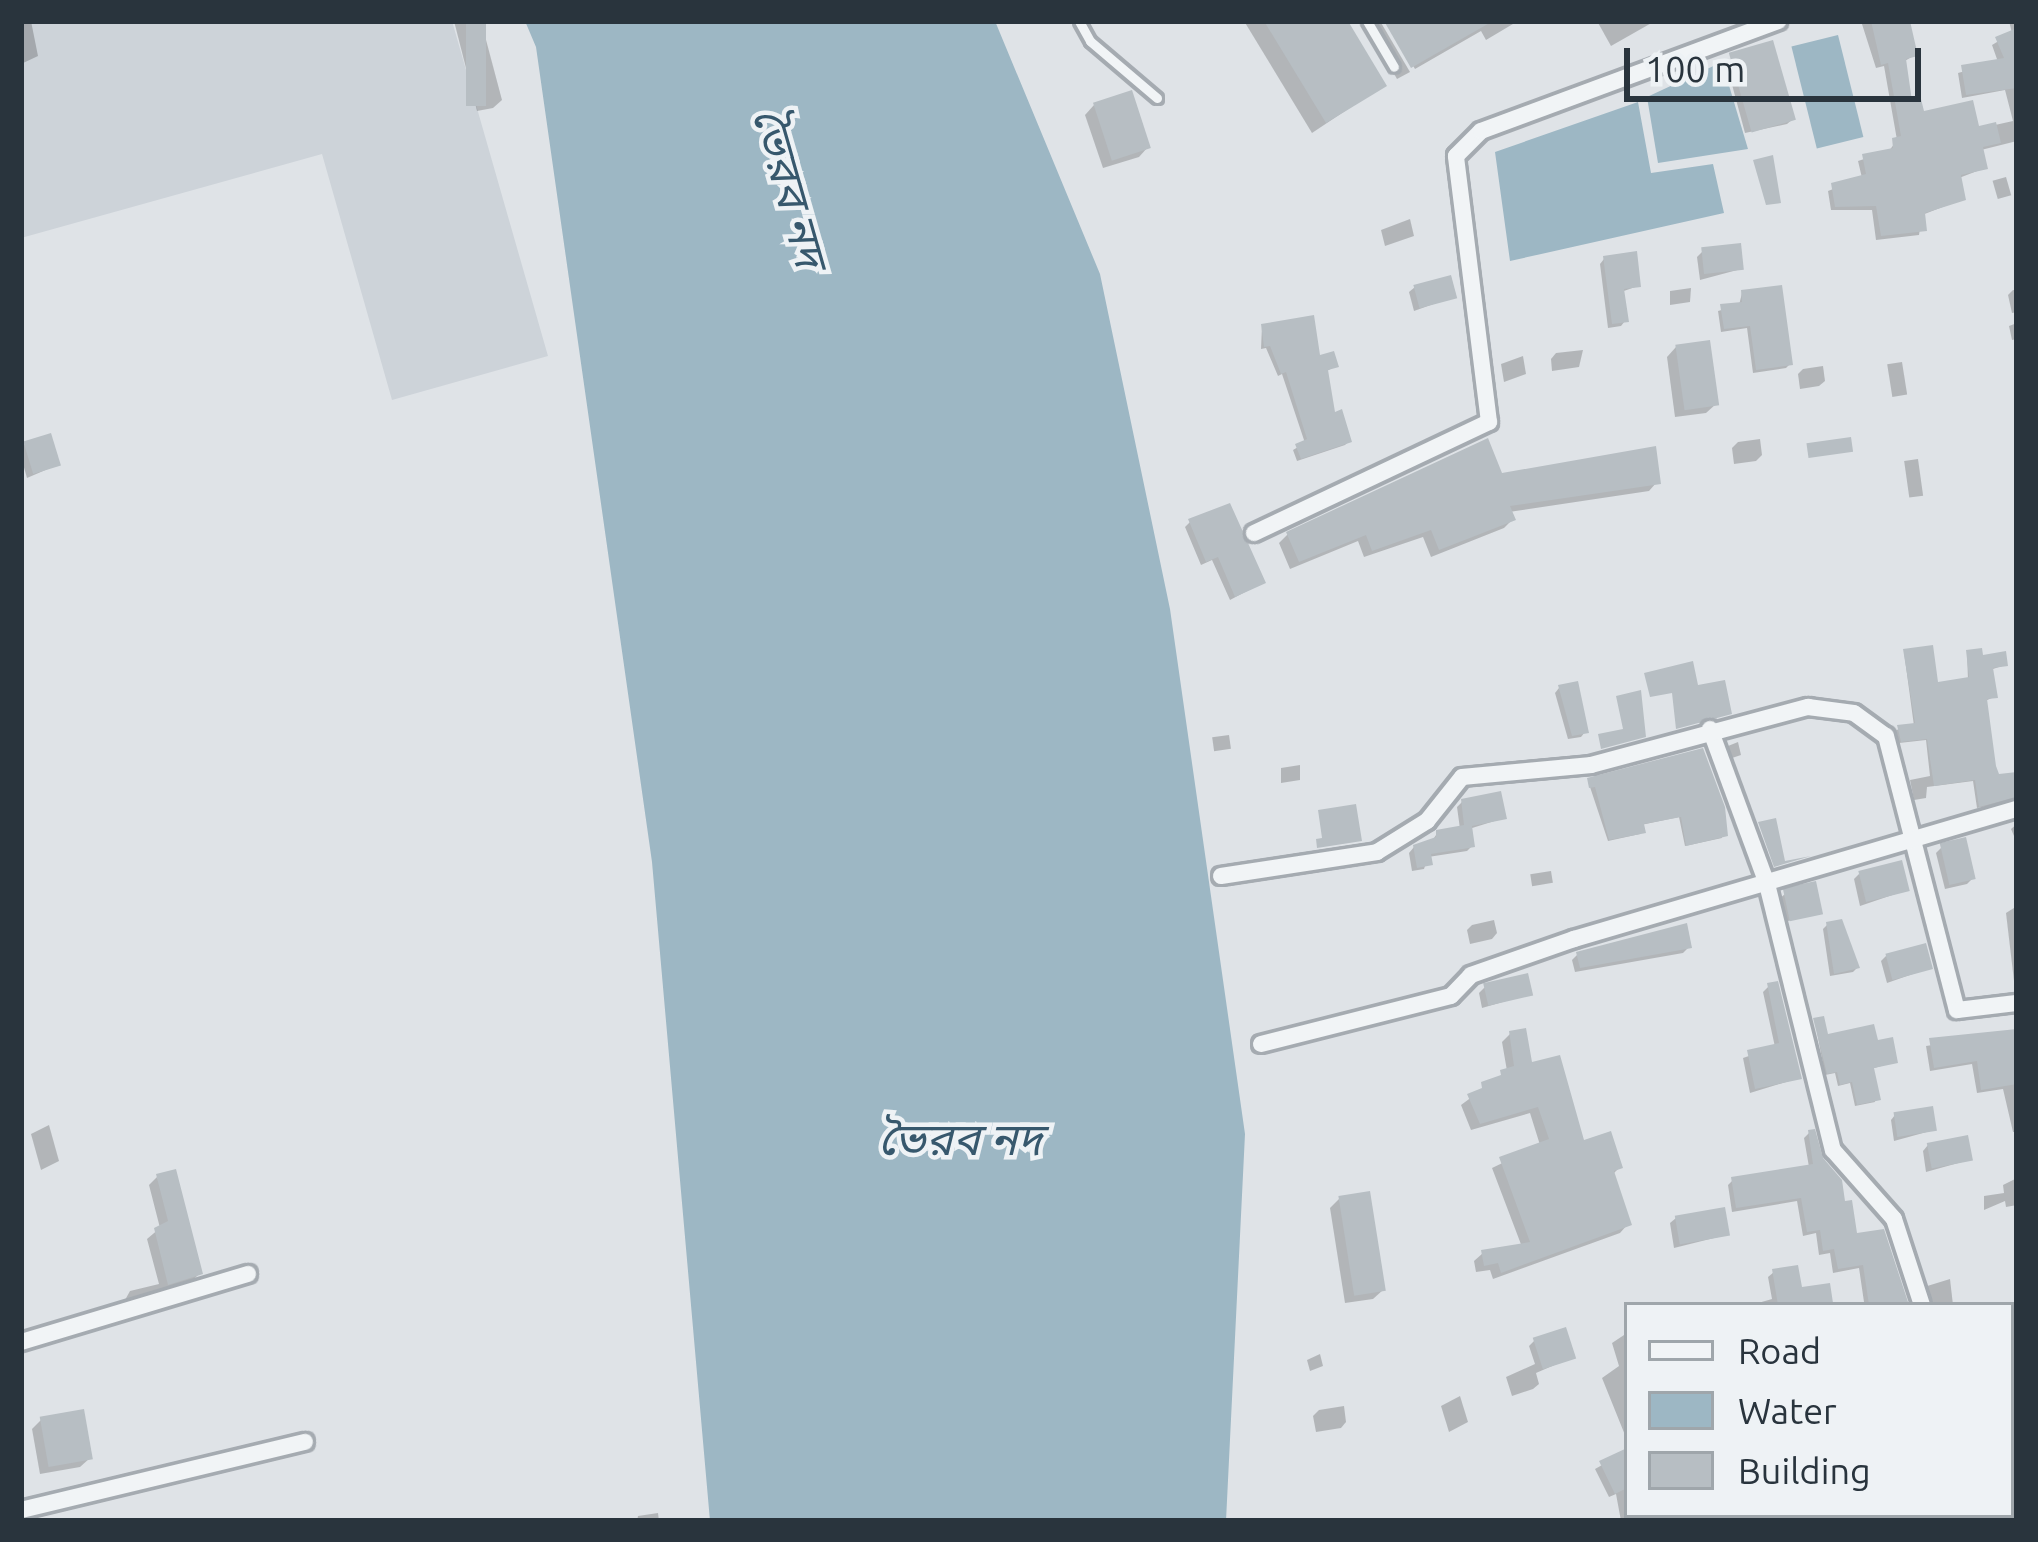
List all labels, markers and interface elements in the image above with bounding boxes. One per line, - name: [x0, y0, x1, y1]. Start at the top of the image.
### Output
- scale bar: [1630, 24, 1927, 98]
- text: 100 m: [1645, 48, 1745, 89]
- water label: ভৈরব নদ: [741, 101, 839, 273]
- water label: ভৈরব নদ: [878, 1112, 1042, 1166]
- legend: [1624, 1302, 2014, 1518]
- text: Road: [1738, 1330, 1821, 1371]
- text: Water: [1738, 1390, 1837, 1431]
- text: Building: [1738, 1450, 1871, 1491]

